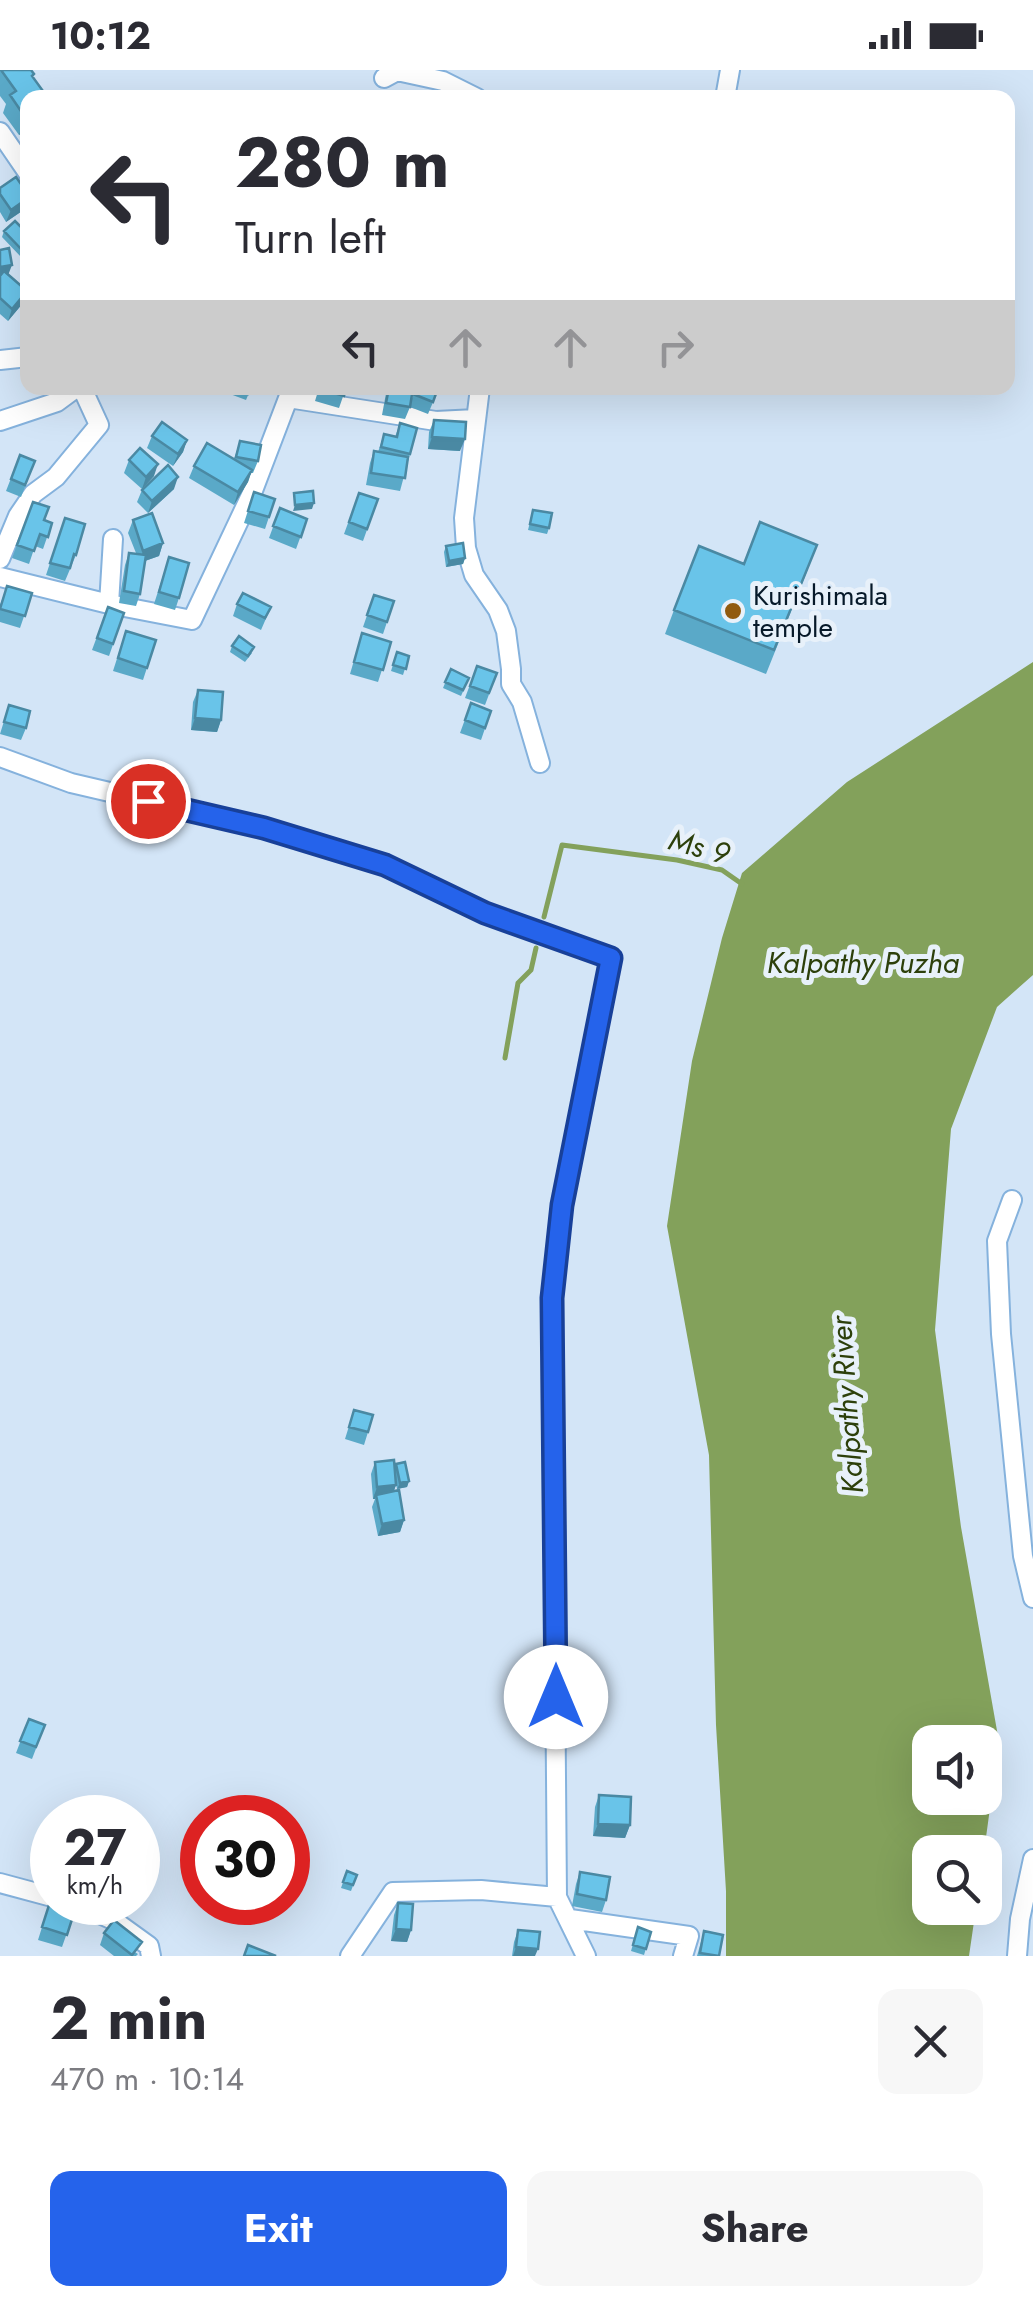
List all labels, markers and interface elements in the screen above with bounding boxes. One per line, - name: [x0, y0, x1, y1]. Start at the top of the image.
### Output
- text: 10:12: [50, 8, 151, 63]
- text: 280 m: [235, 112, 450, 213]
- icon: left: [70, 130, 200, 260]
- text: Turn left: [235, 205, 386, 270]
- icon: left: [333, 320, 388, 375]
- icon: ahead: [438, 320, 493, 375]
- icon: ahead: [543, 320, 598, 375]
- icon: right: [648, 320, 703, 375]
- place label: Kurishimala temple: [753, 575, 888, 648]
- marker: Kurishimala temple: [722, 600, 744, 622]
- pin: [106, 759, 191, 844]
- icon: arrive: [121, 774, 176, 829]
- water label: Ms 9: [664, 818, 735, 876]
- water label: Kalpathy Puzha: [767, 941, 960, 984]
- water label: Kalpathy River: [819, 1313, 874, 1495]
- position arrow: [504, 1645, 608, 1749]
- map controls: [912, 1725, 1002, 1925]
- button: sound: [912, 1725, 1002, 1815]
- speed limit sign: 30: [180, 1795, 310, 1925]
- text: 27: [64, 1811, 126, 1884]
- button: search: [912, 1835, 1002, 1925]
- text: km/h: [67, 1867, 123, 1903]
- text: 2 min: [50, 1975, 208, 2062]
- button: close: [878, 1989, 983, 2094]
- text: 470 m · 10:14: [50, 2056, 244, 2102]
- button: Exit: [50, 2171, 507, 2286]
- button: Share: [527, 2171, 983, 2286]

